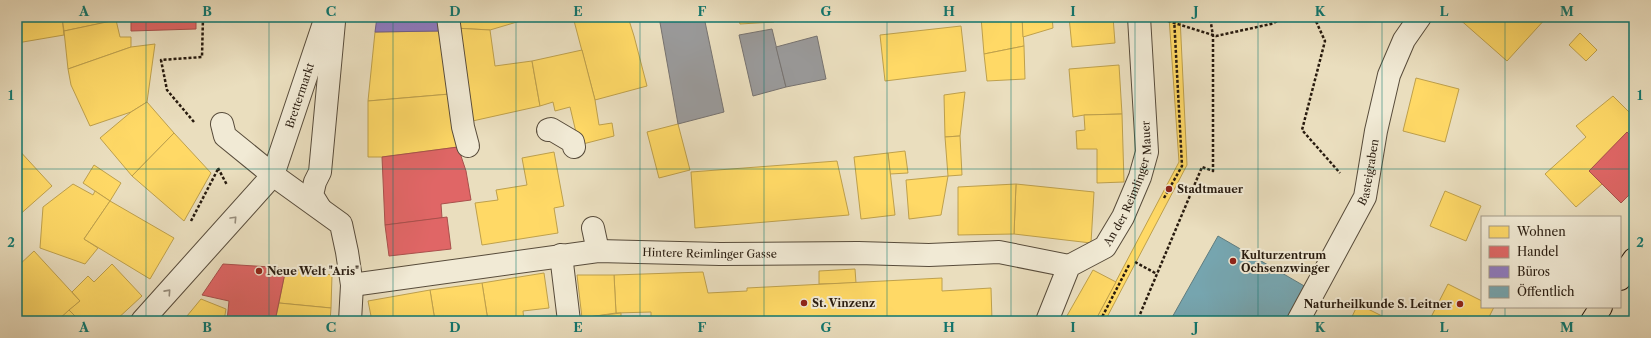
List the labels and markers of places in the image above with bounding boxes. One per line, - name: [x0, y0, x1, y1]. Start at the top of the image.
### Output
- place label: Stadtmauer: [1177, 182, 1244, 196]
- marker: Stadtmauer: [1164, 184, 1174, 194]
- place label: Kulturzentrum Ochsenzwinger: [1241, 248, 1330, 275]
- marker: Kulturzentrum Ochsenzwinger: [1228, 256, 1238, 266]
- place label: Neue Welt "Aris": [267, 264, 359, 278]
- marker: Neue Welt "Aris": [254, 266, 264, 276]
- place label: St. Vinzenz: [812, 296, 875, 310]
- place label: Naturheilkunde S. Leitner: [1304, 297, 1453, 311]
- marker: St. Vinzenz: [799, 298, 809, 308]
- marker: Naturheilkunde S. Leitner: [1455, 299, 1465, 309]

